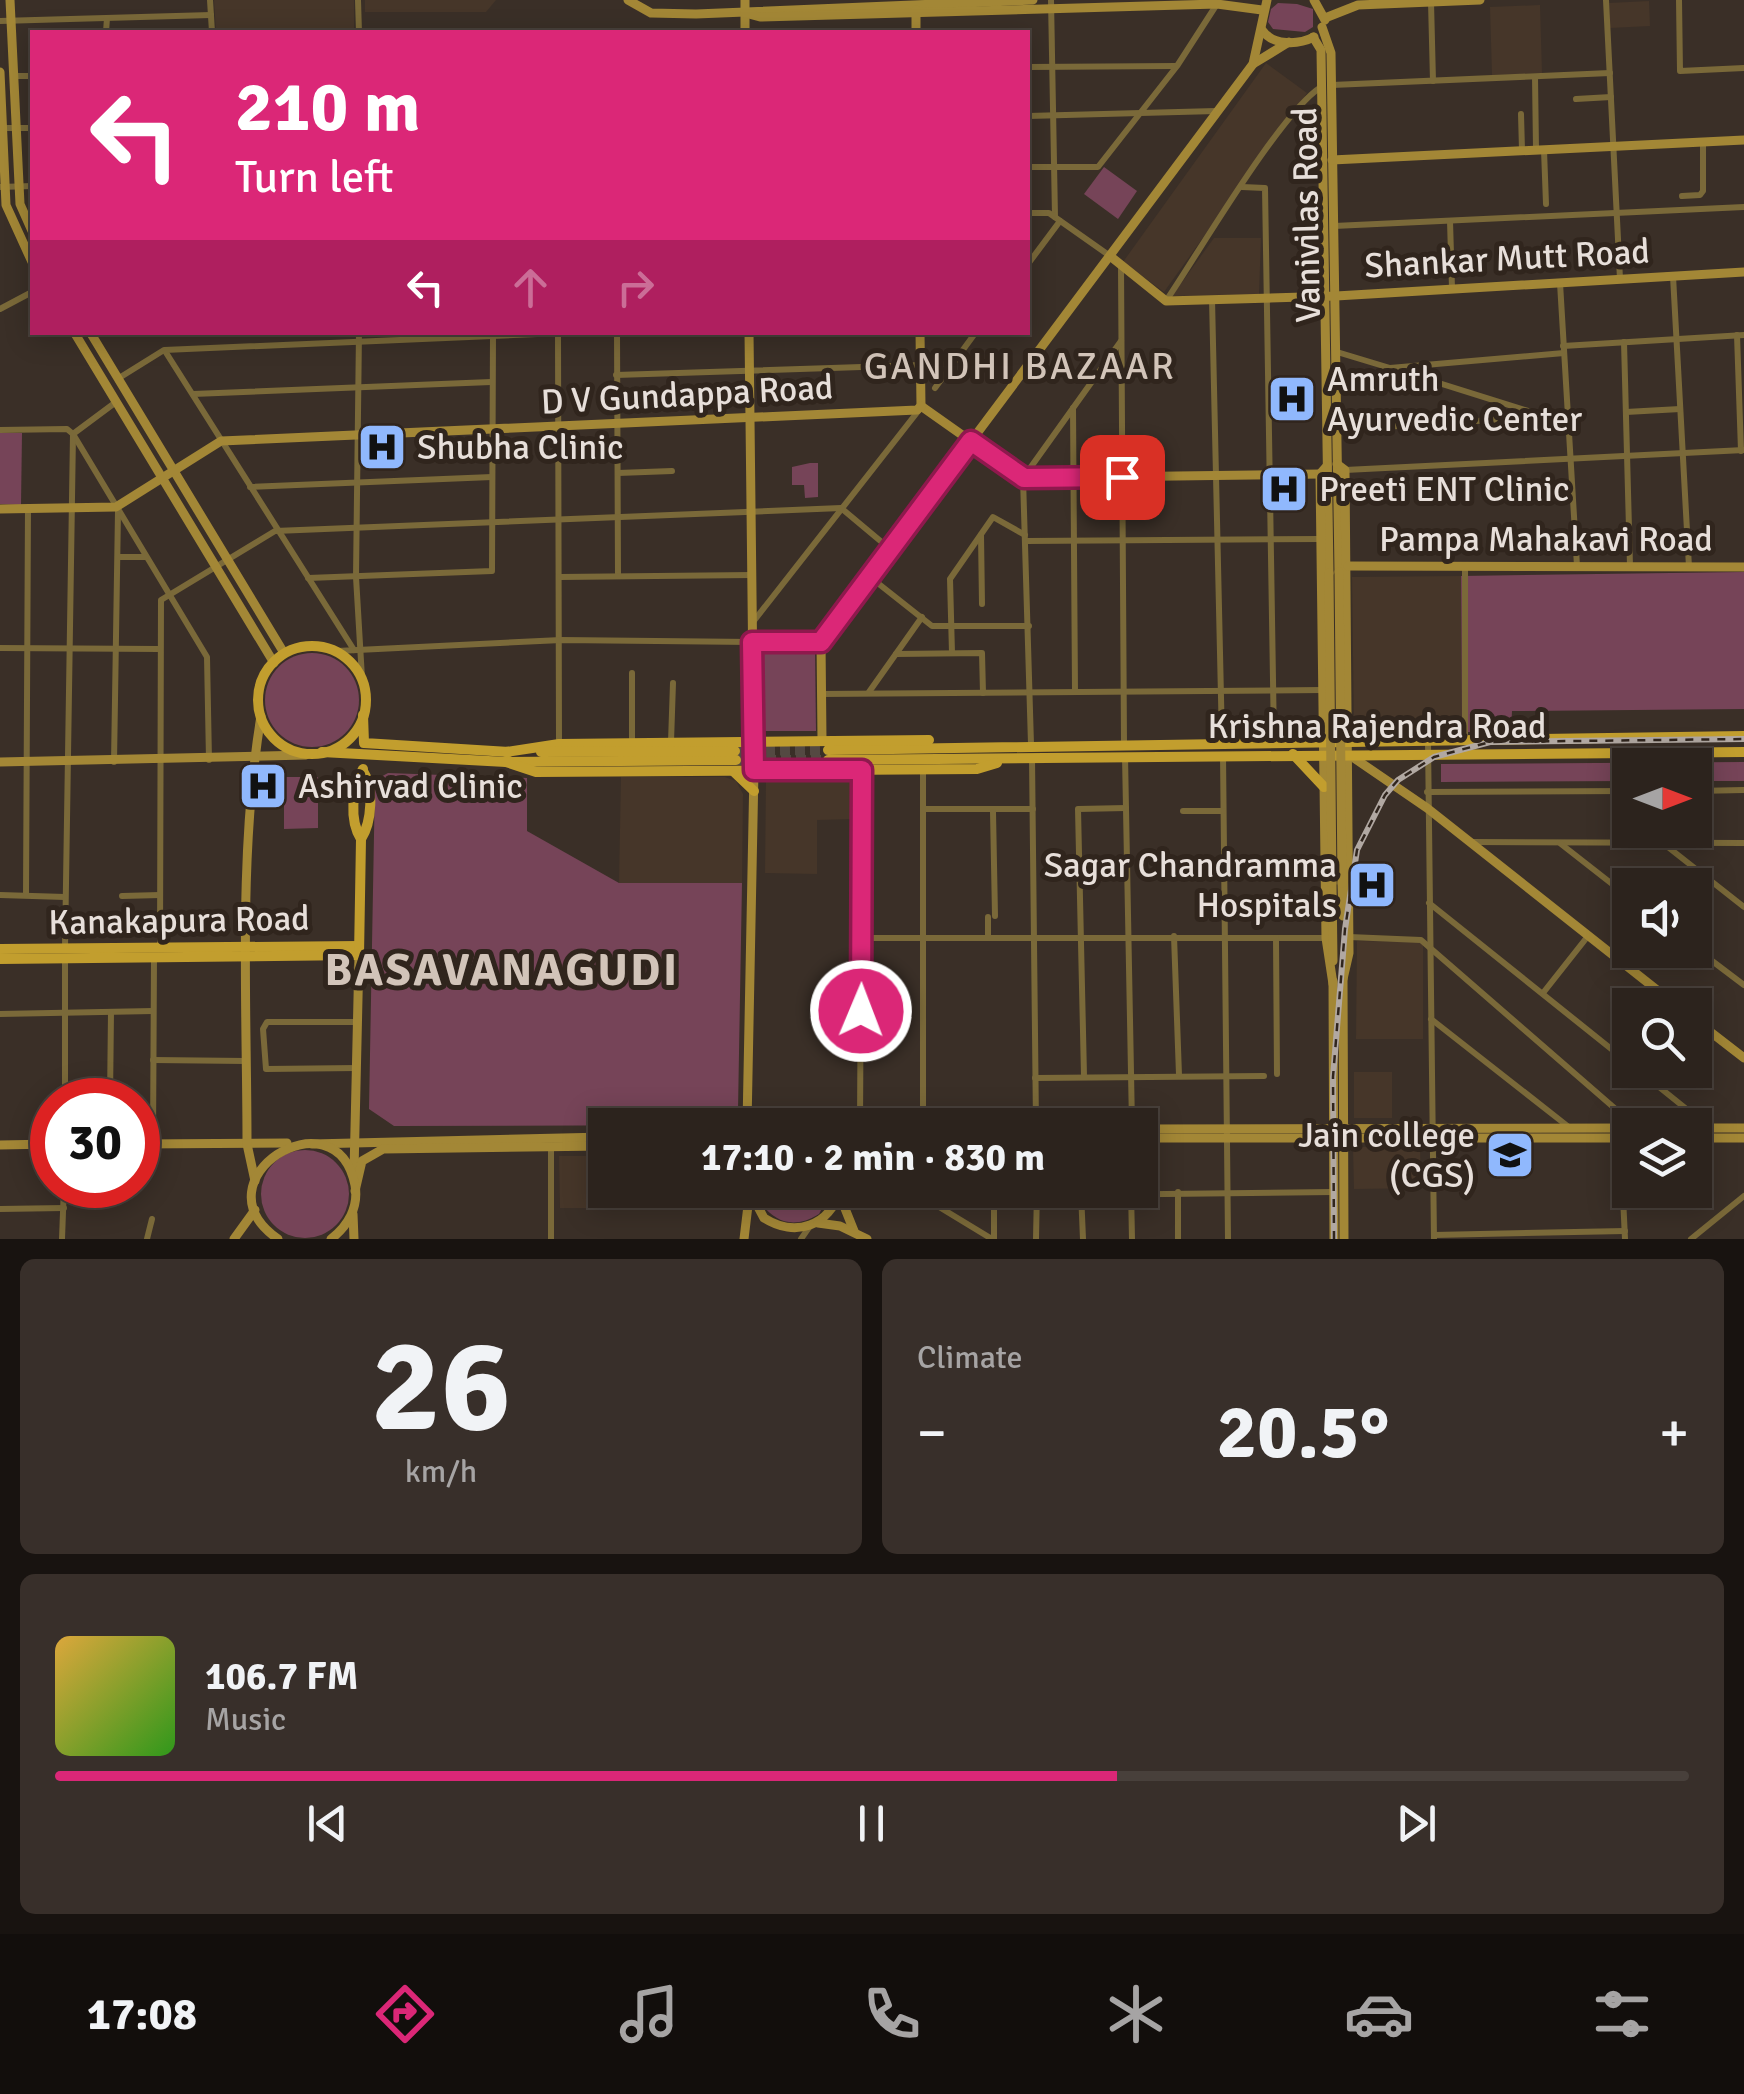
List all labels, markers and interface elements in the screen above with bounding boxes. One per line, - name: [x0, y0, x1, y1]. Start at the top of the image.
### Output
- text: 210 m: [235, 64, 420, 150]
- icon: left: [70, 70, 200, 200]
- street label: Vanivilas Road: [1283, 107, 1330, 323]
- text: Turn left: [235, 150, 394, 205]
- street label: Shankar Mutt Road: [1363, 230, 1651, 287]
- icon: left: [398, 260, 453, 315]
- icon: ahead: [503, 260, 558, 315]
- icon: right: [608, 260, 663, 315]
- district label: GANDHI BAZAAR: [864, 343, 1176, 390]
- place label: Amruth Ayurvedic Center: [1327, 358, 1582, 441]
- street label: D V Gundappa Road: [540, 365, 834, 424]
- hospital icon: Amruth Ayurvedic Center: [1266, 373, 1318, 425]
- hospital icon: Shubha Clinic: [356, 421, 408, 473]
- place label: Shubha Clinic: [417, 426, 623, 469]
- pin: [1080, 435, 1165, 520]
- icon: arrive: [1095, 450, 1150, 505]
- hospital icon: Preeti ENT Clinic: [1258, 463, 1310, 515]
- place label: Preeti ENT Clinic: [1319, 468, 1570, 511]
- street label: Pampa Mahakavi Road: [1379, 518, 1713, 561]
- street label: Krishna Rajendra Road: [1207, 705, 1547, 748]
- north arrow: [1612, 748, 1712, 848]
- map controls: [1612, 748, 1712, 1208]
- hospital icon: Ashirvad Clinic: [237, 760, 289, 812]
- place label: Ashirvad Clinic: [298, 765, 523, 808]
- place label: Sagar Chandramma Hospitals: [1044, 844, 1337, 927]
- hospital icon: Sagar Chandramma Hospitals: [1346, 859, 1398, 911]
- button: sound: [1612, 868, 1712, 968]
- street label: Kanakapura Road: [48, 897, 310, 944]
- district label: BASAVANAGUDI: [324, 943, 680, 998]
- position arrow: [809, 959, 913, 1063]
- button: search: [1612, 988, 1712, 1088]
- speed limit sign: 30: [30, 1078, 160, 1208]
- button: layers: [1612, 1108, 1712, 1208]
- place label: Jain college (CGS): [1298, 1114, 1475, 1197]
- school or university icon: Jain college (CGS): [1484, 1129, 1536, 1181]
- text: 17:10 · 2 min · 830 m: [701, 1134, 1045, 1181]
- text: 26: [371, 1307, 511, 1467]
- text: Climate: [917, 1338, 1023, 1377]
- text: 20.5°: [1217, 1386, 1390, 1479]
- text: −: [917, 1399, 947, 1467]
- text: +: [1659, 1399, 1689, 1467]
- text: km/h: [405, 1452, 477, 1491]
- text: 106.7 FM: [205, 1653, 358, 1700]
- text: Music: [205, 1700, 286, 1739]
- icon: previous: [300, 1796, 355, 1851]
- icon: pause: [844, 1796, 899, 1851]
- icon: next: [1389, 1796, 1444, 1851]
- icon: directions: [370, 1979, 440, 2049]
- icon: music: [614, 1979, 684, 2049]
- icon: phone: [857, 1979, 927, 2049]
- icon: climate: [1101, 1979, 1171, 2049]
- icon: car: [1344, 1979, 1414, 2049]
- icon: filters: [1587, 1979, 1657, 2049]
- text: 17:08: [87, 1987, 197, 2042]

